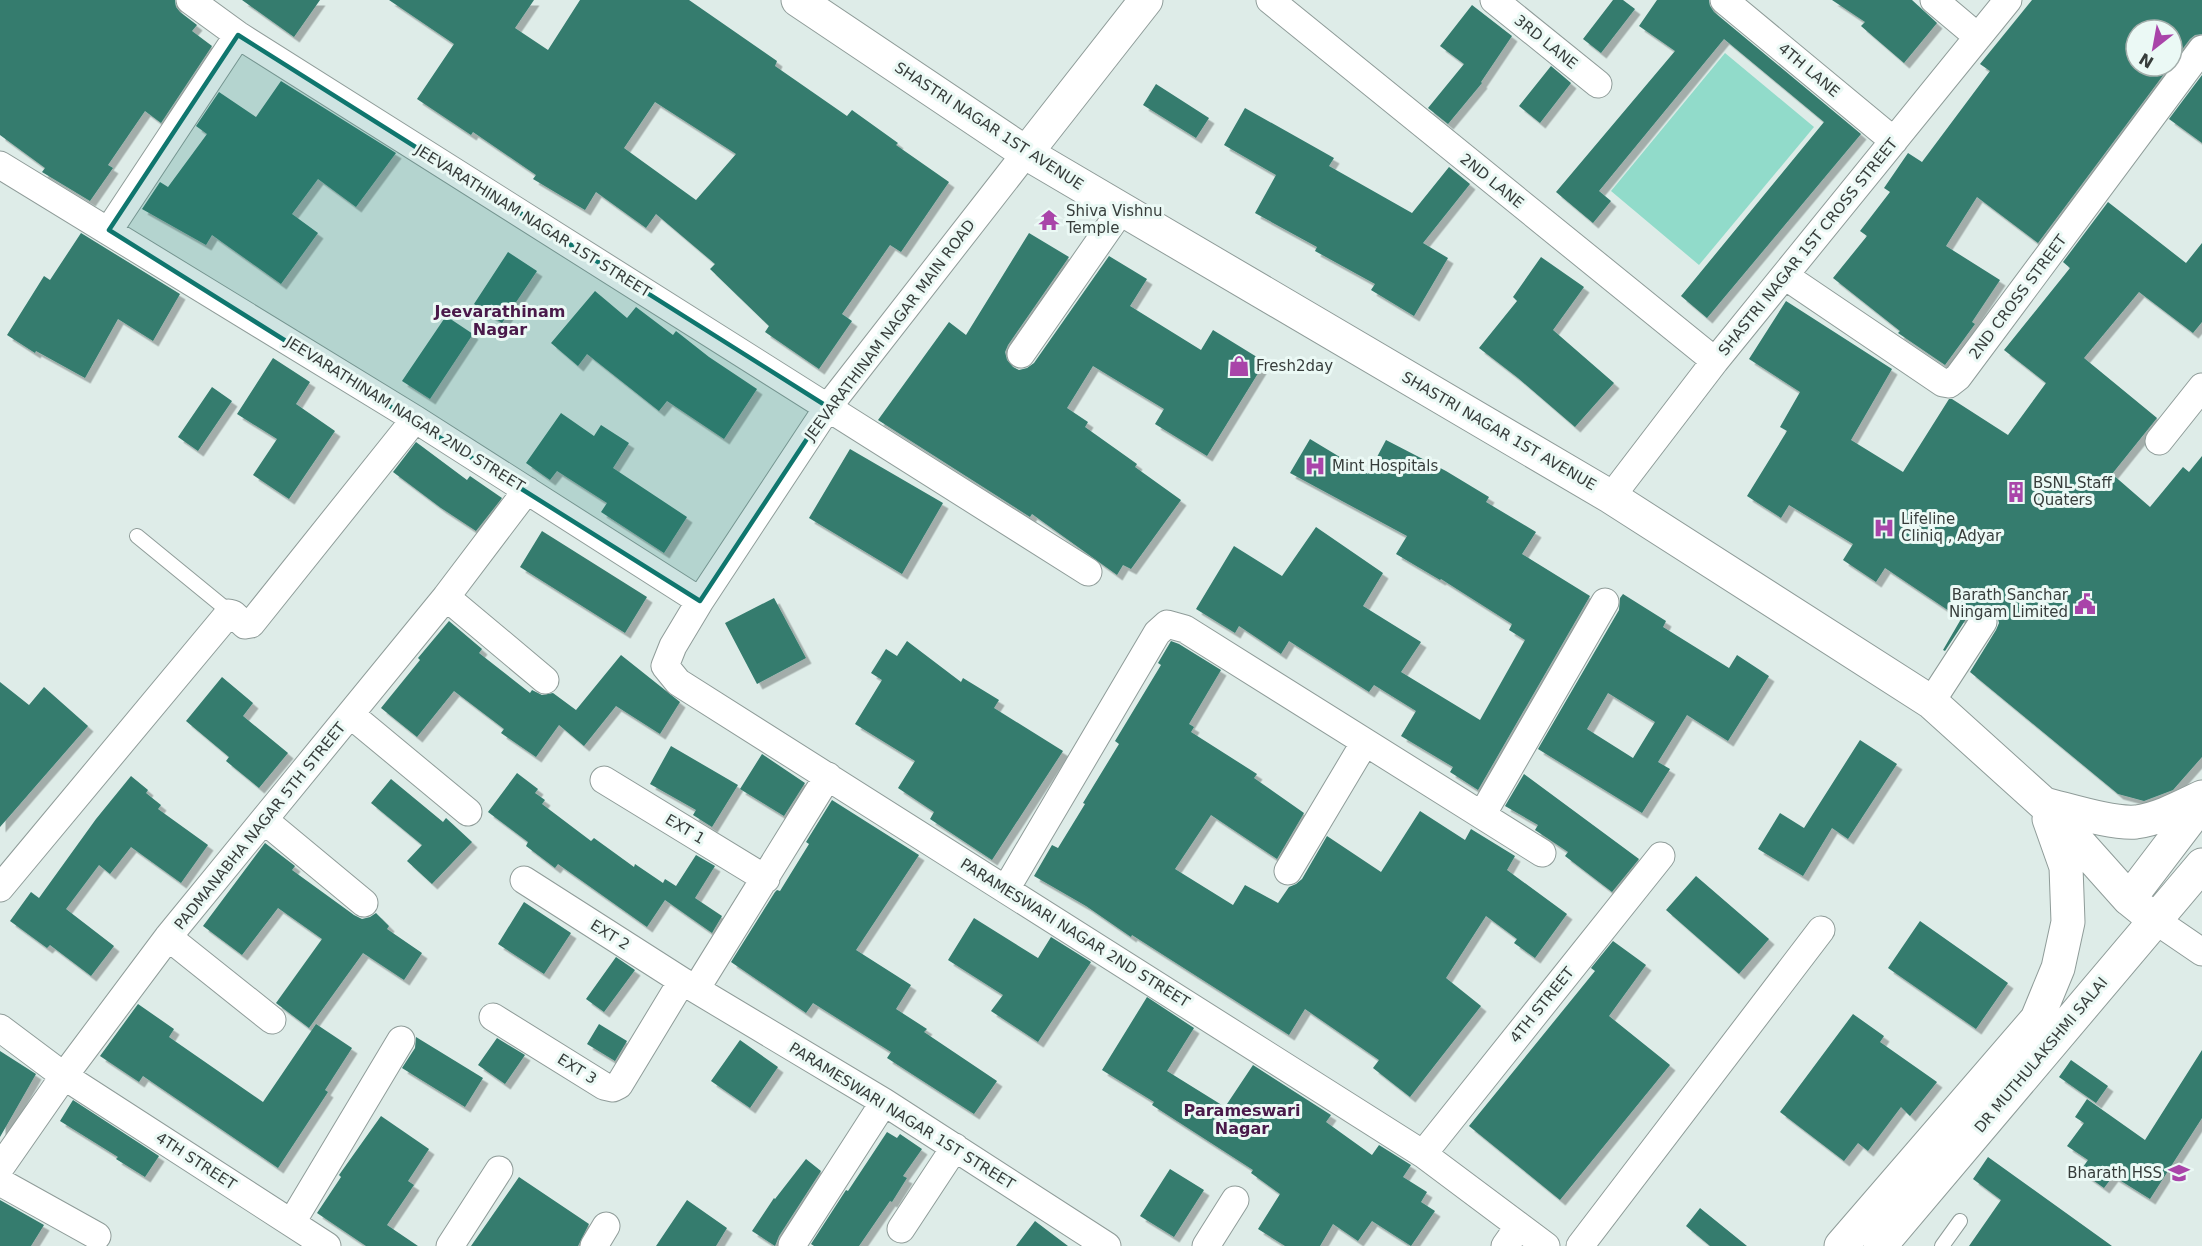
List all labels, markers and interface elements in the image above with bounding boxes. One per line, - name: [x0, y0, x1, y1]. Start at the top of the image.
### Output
- street label: 3RD LANE: [1511, 11, 1581, 73]
- north arrow: [2124, 18, 2184, 78]
- street label: 4TH LANE: [1775, 39, 1843, 101]
- text: N: [2136, 49, 2157, 72]
- street label: SHASTRI NAGAR 1ST AVENUE: [891, 58, 1087, 194]
- street label: SHASTRI NAGAR 1ST CROSS STREET: [1715, 134, 1902, 359]
- street label: JEEVARATHINAM NAGAR 1ST STREET: [411, 140, 655, 302]
- street label: 2ND LANE: [1457, 150, 1527, 212]
- place label: Shiva Vishnu Temple: [1065, 202, 1162, 237]
- temple icon: Shiva Vishnu Temple: [1037, 208, 1061, 232]
- street label: JEEVARATHINAM NAGAR MAIN ROAD: [800, 216, 979, 445]
- street label: 2ND CROSS STREET: [1965, 231, 2071, 363]
- district label: Jeevarathinam Nagar: [434, 302, 565, 339]
- street label: JEEVARATHINAM NAGAR 2ND STREET: [281, 332, 529, 496]
- shop icon: Fresh2day: [1227, 354, 1251, 378]
- place label: Fresh2day: [1256, 357, 1333, 375]
- street label: SHASTRI NAGAR 1ST AVENUE: [1399, 368, 1599, 494]
- hospital icon: Mint Hospitals: [1303, 454, 1327, 478]
- place label: Mint Hospitals: [1332, 457, 1438, 475]
- place label: BSNL Staff Quaters: [2033, 474, 2112, 509]
- building icon: BSNL Staff Quaters: [2004, 480, 2028, 504]
- place label: Lifeline Cliniq , Adyar: [1901, 510, 2002, 545]
- hospital icon: Lifeline Cliniq , Adyar: [1872, 516, 1896, 540]
- place label: Barath Sanchar Ningam Limited: [1949, 586, 2069, 621]
- public building icon: Barath Sanchar Ningam Limited: [2073, 592, 2097, 616]
- street label: PADMANABHA NAGAR 5TH STREET: [171, 718, 350, 933]
- street label: EXT 1: [662, 810, 708, 848]
- street label: PARAMESWARI NAGAR 2ND STREET: [957, 855, 1194, 1012]
- street label: EXT 2: [587, 916, 633, 954]
- street label: 4TH STREET: [1506, 963, 1578, 1046]
- street label: DR MUTHULAKSHMI SALAI: [1971, 974, 2111, 1136]
- street label: PARAMESWARI NAGAR 1ST STREET: [786, 1039, 1019, 1194]
- street label: EXT 3: [554, 1050, 600, 1088]
- district label: Parameswari Nagar: [1184, 1101, 1300, 1138]
- street label: 4TH STREET: [153, 1128, 240, 1194]
- school or university icon: Bharath HSS: [2167, 1161, 2191, 1185]
- place label: Bharath HSS: [2067, 1164, 2162, 1182]

